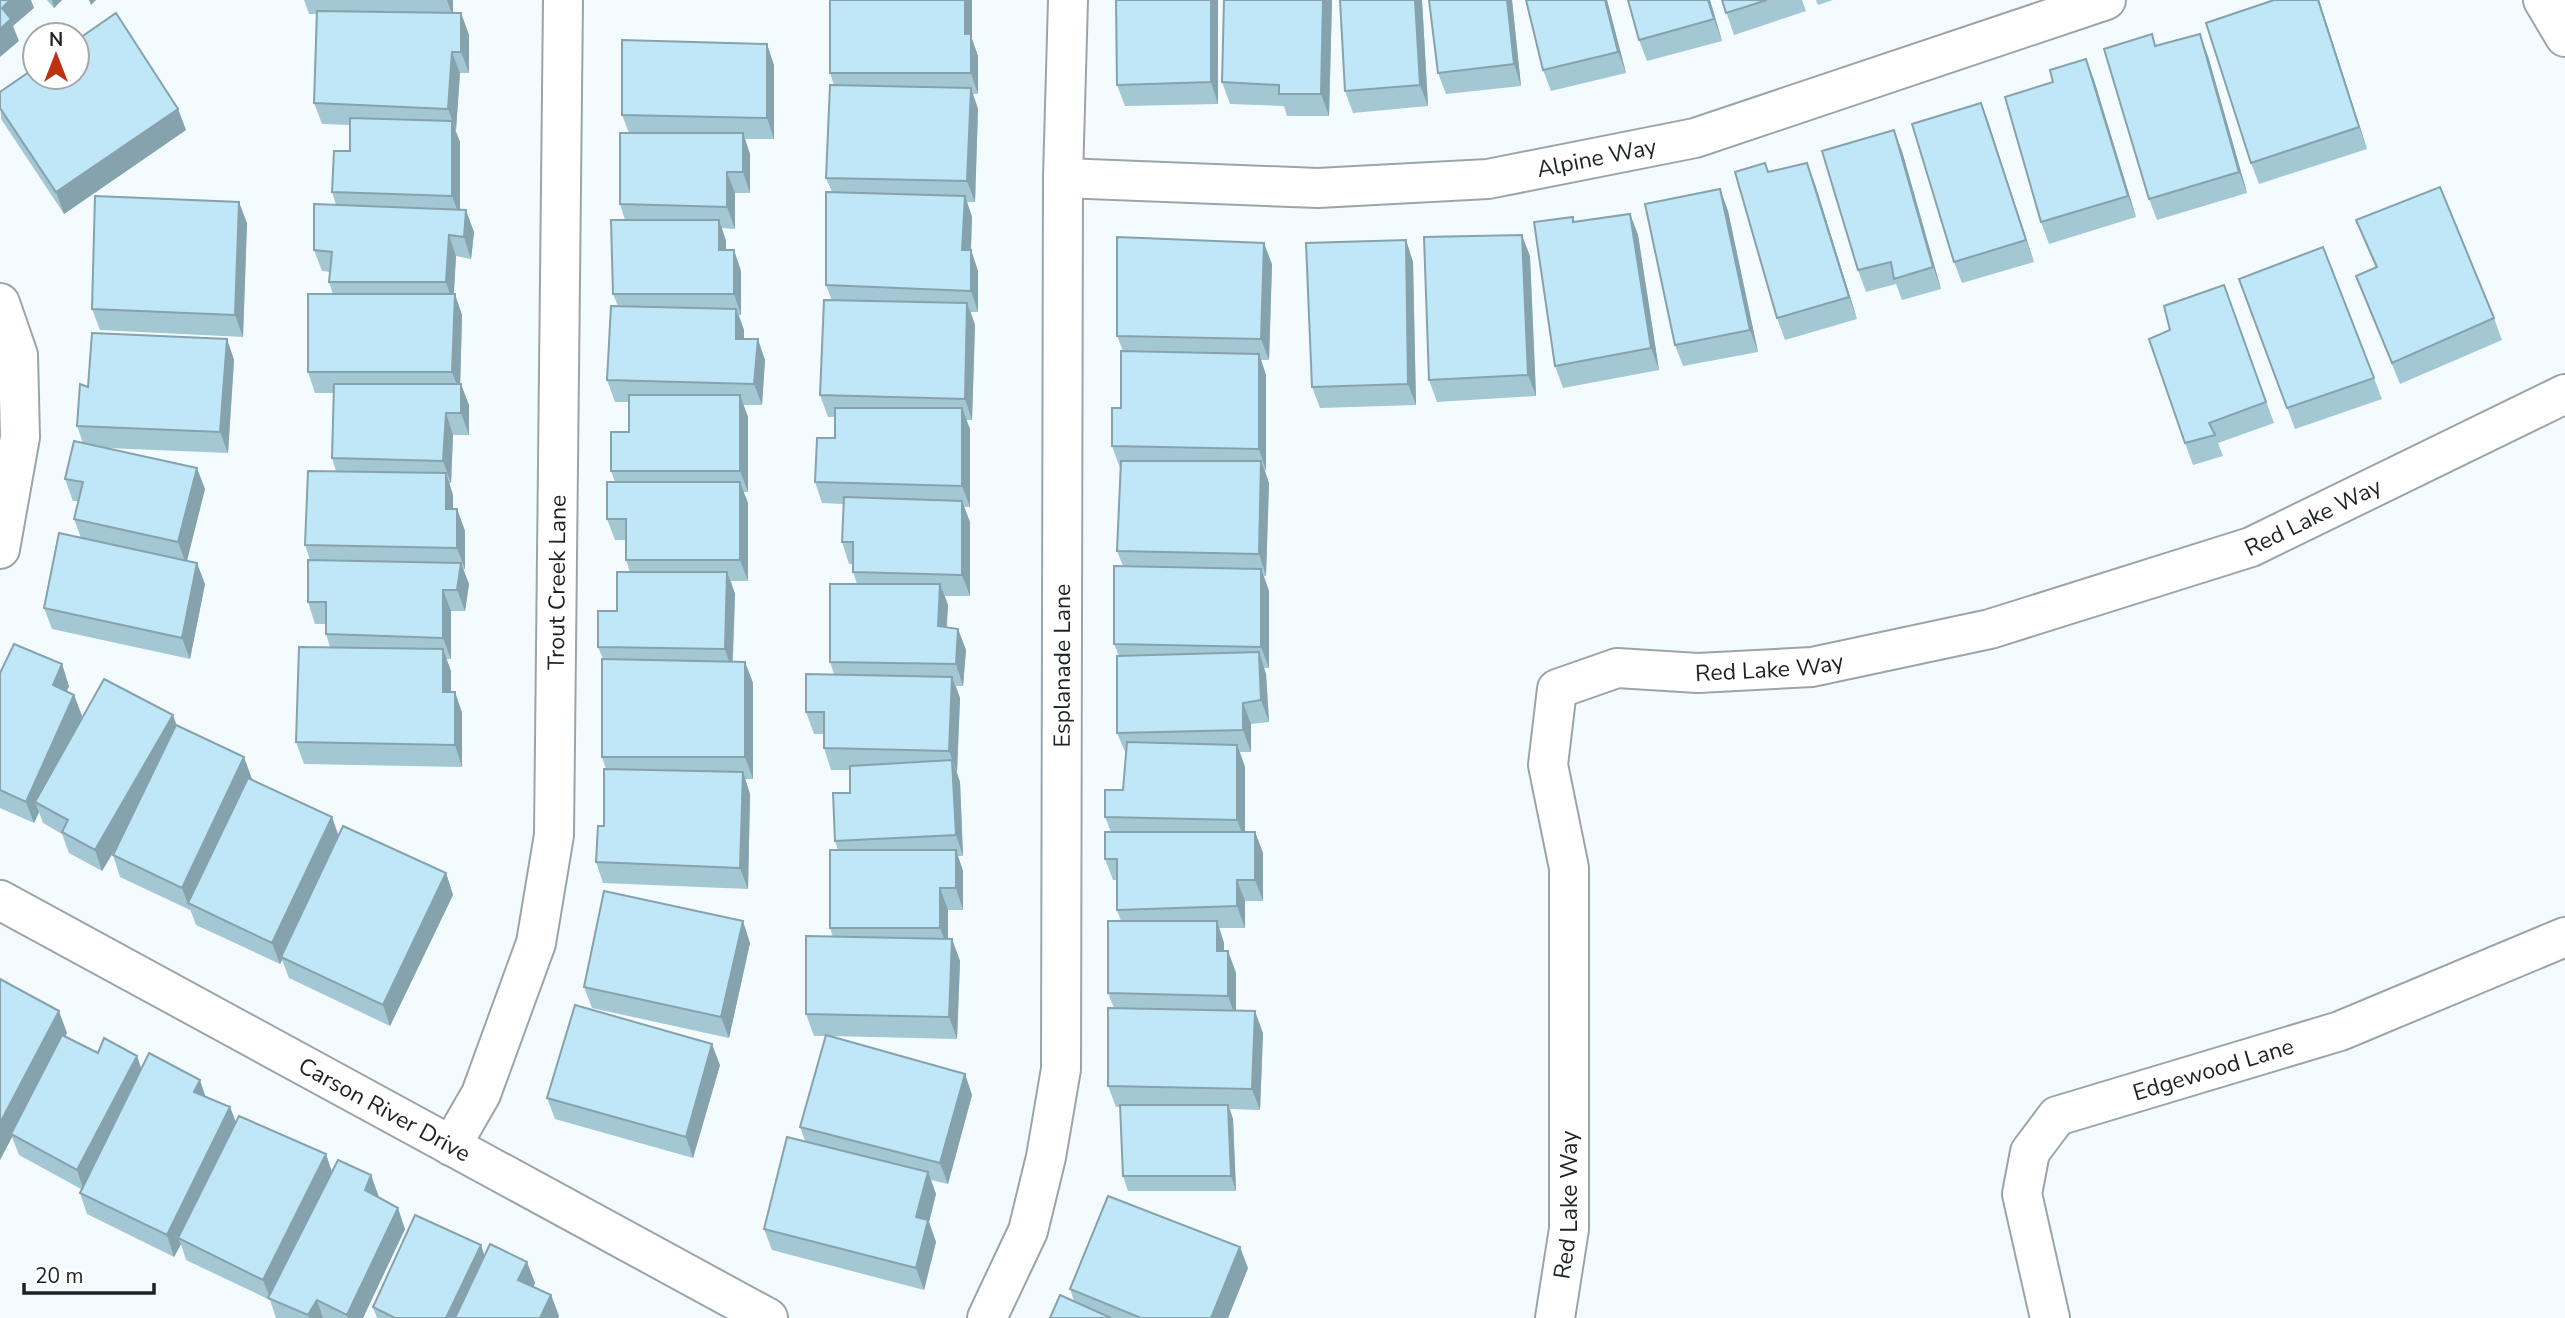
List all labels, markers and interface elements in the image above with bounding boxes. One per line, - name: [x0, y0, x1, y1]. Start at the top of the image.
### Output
- north arrow: [21, 21, 91, 91]
- text: N: [49, 27, 63, 53]
- street label: Alpine Way: [1534, 130, 1659, 185]
- street label: Red Lake Way: [2239, 470, 2387, 563]
- street label: Trout Creek Lane: [540, 494, 573, 670]
- street label: Esplanade Lane: [1046, 584, 1078, 747]
- street label: Red Lake Way: [1694, 645, 1846, 689]
- street label: Edgewood Lane: [2129, 1030, 2297, 1108]
- street label: Carson River Drive: [293, 1050, 476, 1169]
- street label: Red Lake Way: [1546, 1131, 1585, 1281]
- scale bar: [24, 1252, 154, 1296]
- text: 20 m: [35, 1262, 84, 1290]

